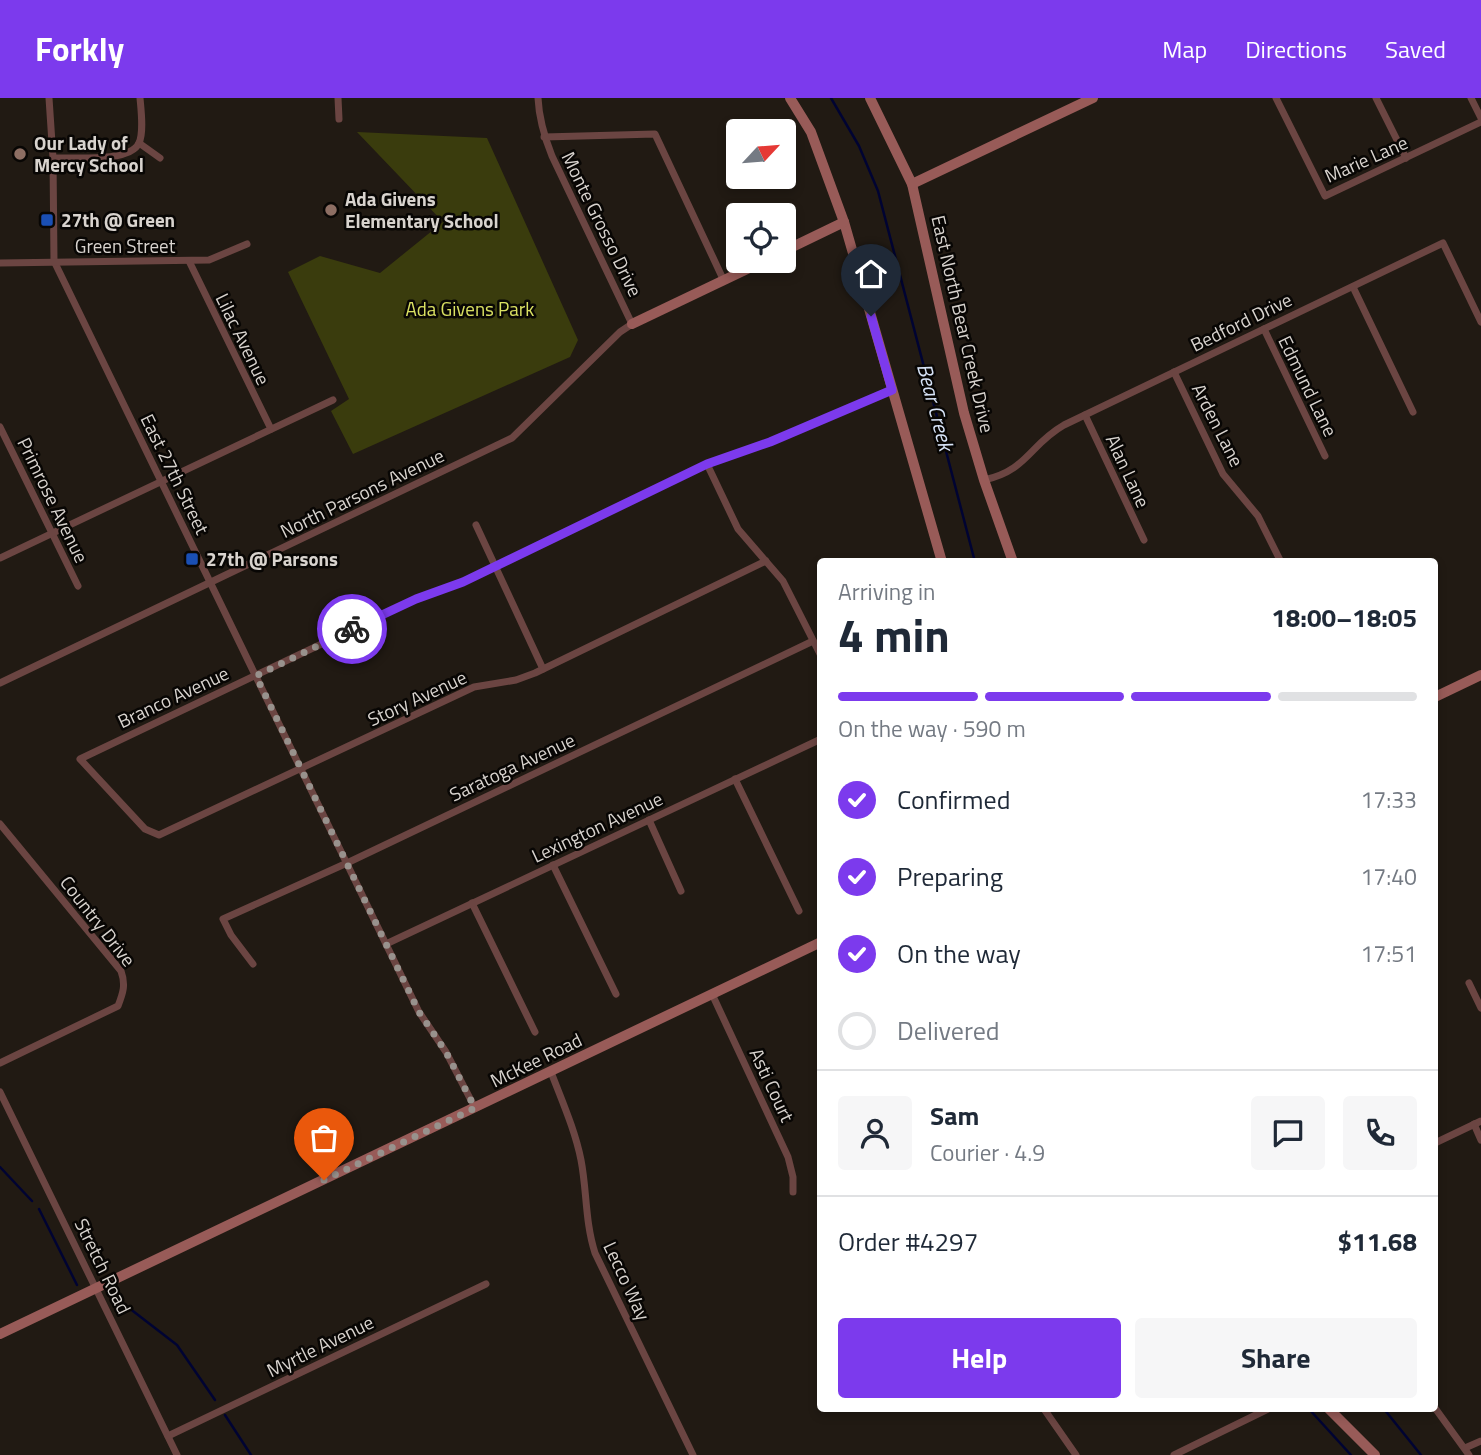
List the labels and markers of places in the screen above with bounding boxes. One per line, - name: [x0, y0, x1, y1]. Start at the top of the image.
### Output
- place label: Our Lady of Mercy School: [34, 128, 144, 179]
- marker: Our Lady of Mercy School: [12, 146, 28, 162]
- place label: Ada Givens Elementary School: [345, 184, 499, 235]
- marker: Ada Givens Elementary School: [323, 202, 339, 218]
- place label: 27th @ Green: [61, 205, 175, 234]
- marker: 27th @ Green: [39, 212, 55, 228]
- pin: [841, 244, 901, 316]
- place label: 27th @ Parsons: [206, 544, 338, 573]
- marker: 27th @ Parsons: [184, 551, 200, 567]
- pin: [294, 1108, 354, 1180]

